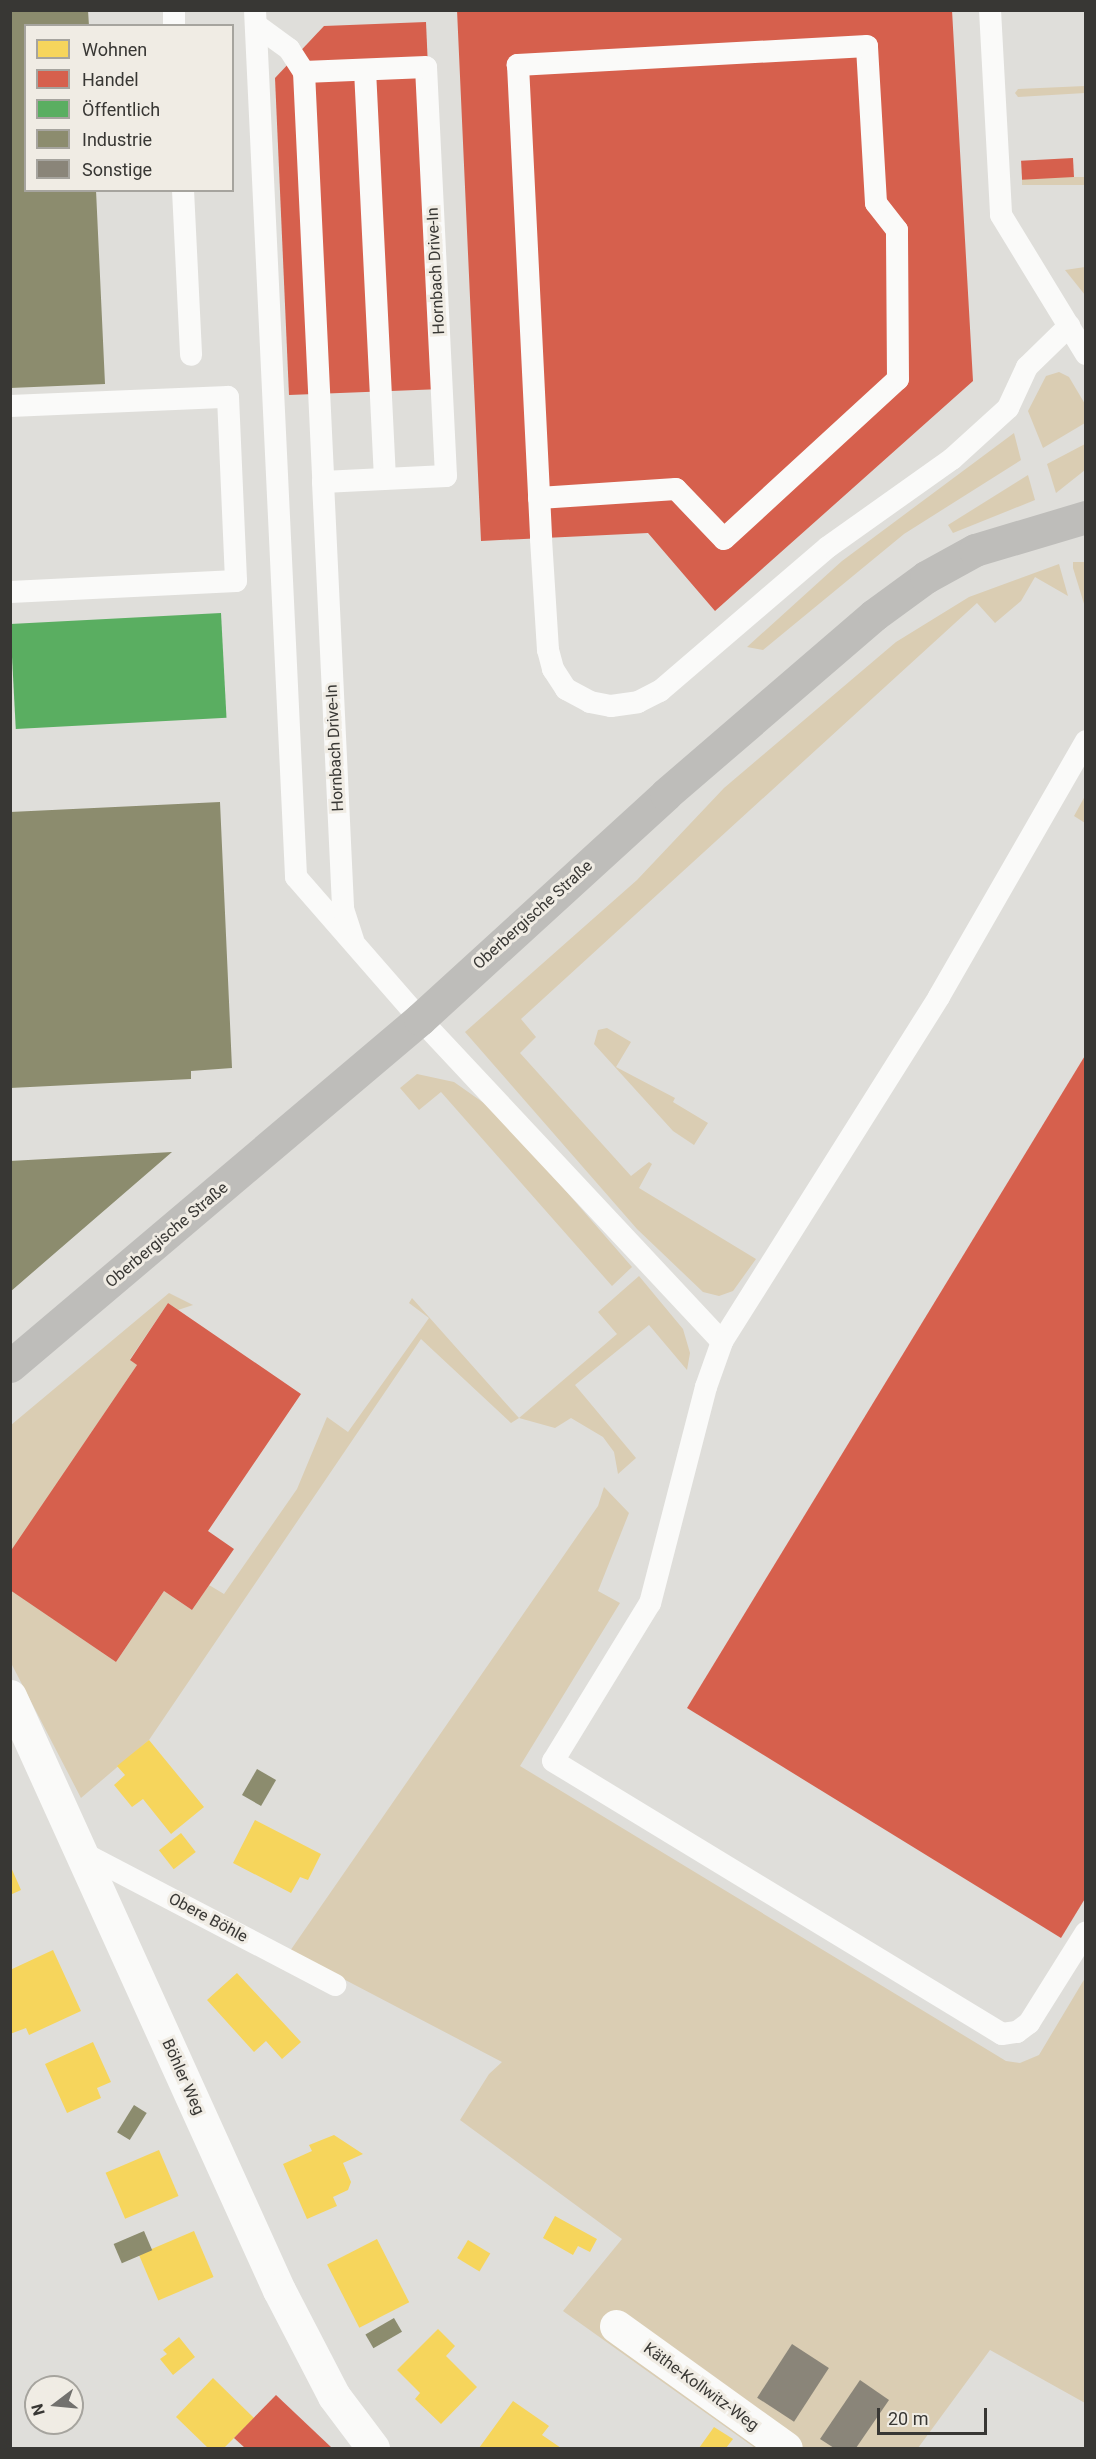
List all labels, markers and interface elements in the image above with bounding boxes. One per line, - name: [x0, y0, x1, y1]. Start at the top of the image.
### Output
- legend: [24, 24, 234, 192]
- text: Wohnen: [82, 39, 147, 60]
- text: Handel: [82, 69, 139, 90]
- text: Öffentlich: [82, 99, 160, 120]
- text: Industrie: [82, 129, 152, 150]
- text: Sonstige: [82, 159, 152, 180]
- street label: Hornbach Drive-In: [423, 207, 449, 335]
- street label: Hornbach Drive-In: [322, 684, 348, 812]
- street label: Oberbergische Straße: [469, 856, 597, 974]
- street label: Oberbergische Straße: [102, 1178, 232, 1292]
- street label: Obere Böhle: [165, 1889, 251, 1947]
- street label: Böhler Weg: [158, 2036, 208, 2118]
- street label: Käthe-Kollwitz-Weg: [640, 2339, 762, 2435]
- north arrow: [24, 2375, 84, 2435]
- scale bar: [880, 2396, 990, 2434]
- text: N: [27, 2402, 49, 2418]
- text: 20 m: [888, 2408, 928, 2429]

